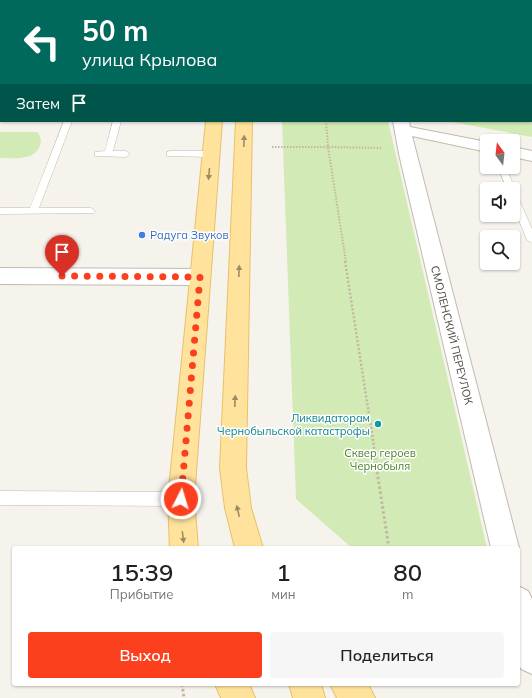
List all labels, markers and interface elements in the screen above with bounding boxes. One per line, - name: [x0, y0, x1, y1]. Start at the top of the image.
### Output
- text: 50 m: [82, 13, 148, 48]
- icon: left: [16, 16, 68, 68]
- text: улица Крылова: [82, 48, 217, 71]
- icon: arrive: [68, 92, 90, 114]
- text: Затем: [16, 94, 60, 113]
- north arrow: [480, 134, 520, 174]
- map controls: [480, 134, 520, 270]
- one-way arrow: [240, 135, 247, 147]
- one-way arrow: [206, 168, 213, 180]
- button: sound: [480, 182, 520, 222]
- place label: Радуга Звуков: [150, 228, 229, 242]
- marker: Радуга Звуков: [137, 230, 147, 240]
- button: search: [480, 230, 520, 270]
- pin: [45, 235, 79, 276]
- icon: arrive: [51, 241, 73, 263]
- street label: СМОЛЕНСКИЙ ПЕРЕУЛОК: [428, 264, 476, 407]
- one-way arrow: [236, 265, 243, 277]
- one-way arrow: [232, 394, 238, 407]
- place label: Ликвидаторам Чернобыльской катастрофы: [217, 411, 370, 438]
- marker: Ликвидаторам Чернобыльской катастрофы: [373, 419, 383, 429]
- park label: Сквер героев Чернобыля: [344, 446, 416, 473]
- position arrow: [160, 478, 202, 520]
- one-way arrow: [235, 504, 241, 517]
- one-way arrow: [180, 531, 186, 543]
- text: 15:39: [110, 557, 173, 587]
- text: 1: [276, 557, 291, 587]
- text: 80: [393, 557, 422, 587]
- text: Прибытие: [110, 586, 174, 602]
- text: мин: [271, 586, 296, 602]
- text: m: [402, 586, 413, 602]
- button: Выход: [28, 632, 262, 678]
- button: Поделиться: [270, 632, 504, 678]

